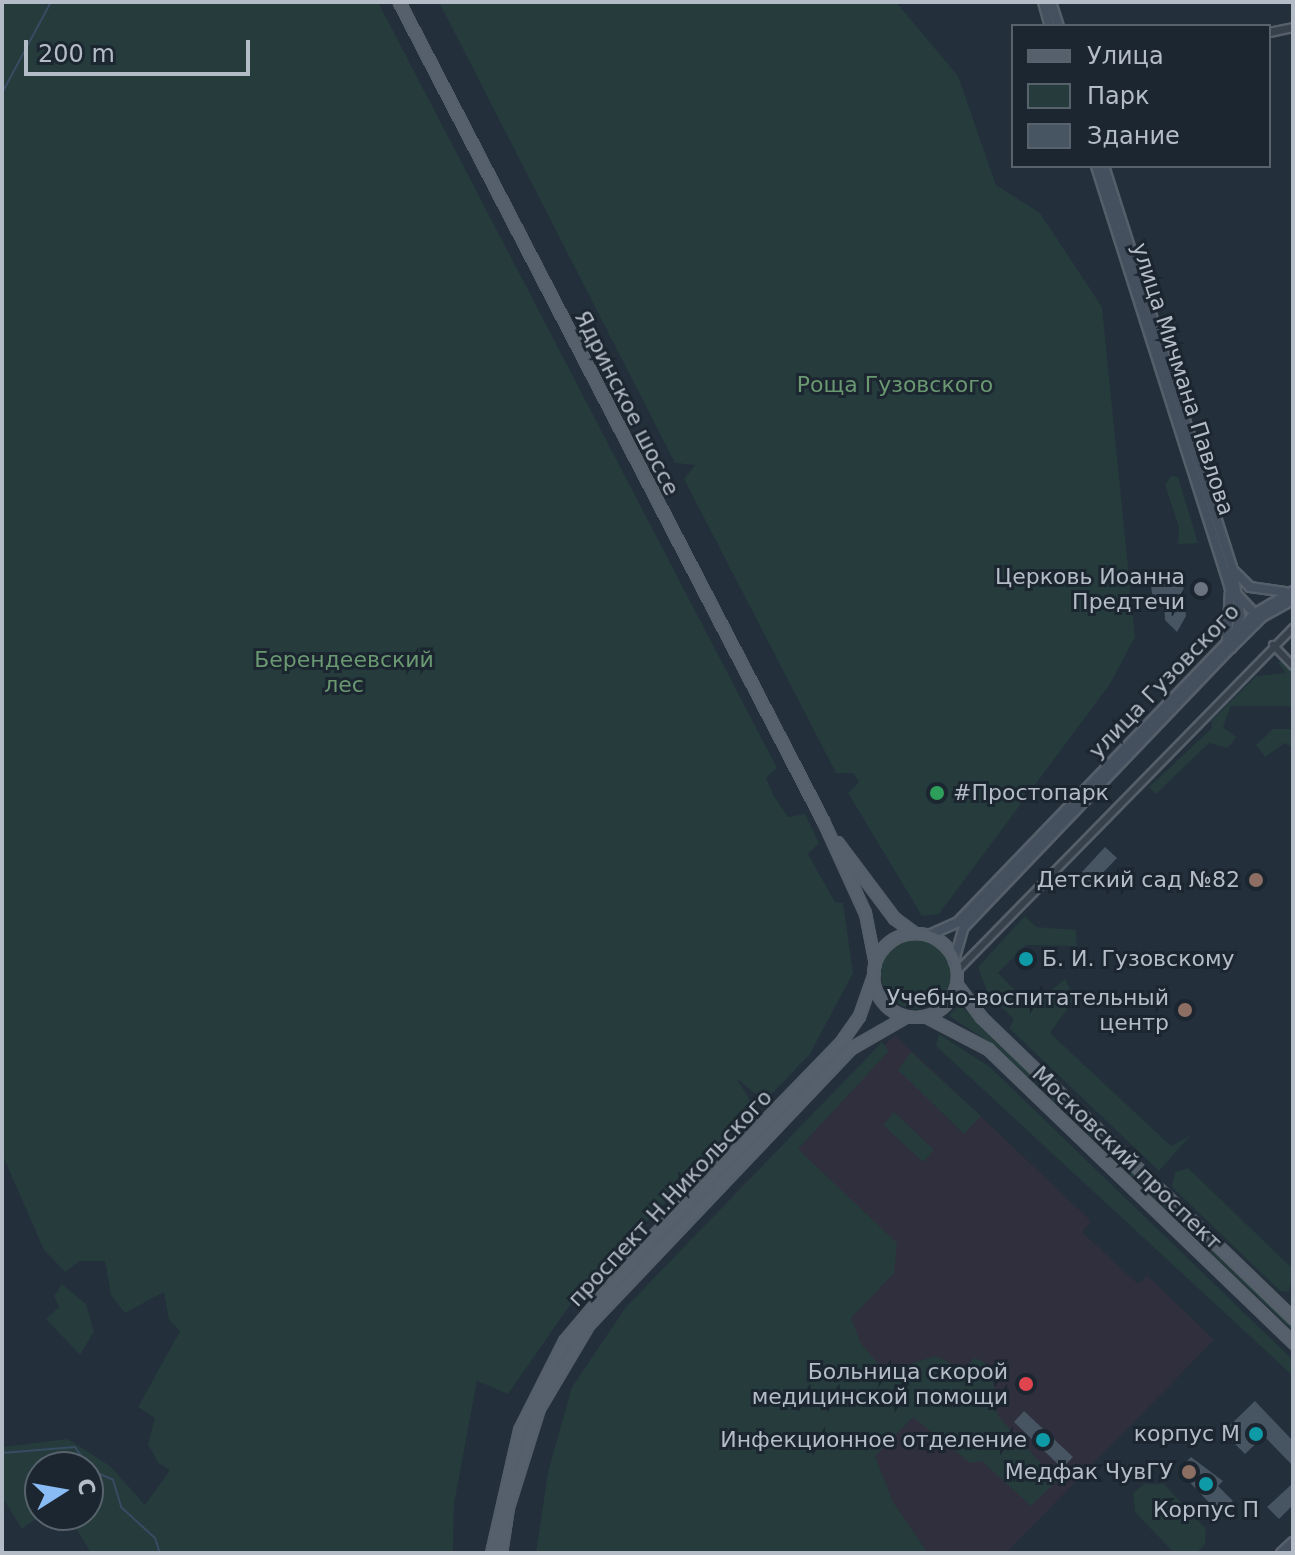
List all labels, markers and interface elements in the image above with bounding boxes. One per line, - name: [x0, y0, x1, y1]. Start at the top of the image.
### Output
- scale bar: [28, 24, 254, 74]
- legend: [1011, 24, 1271, 168]
- text: 200 m: [38, 40, 115, 68]
- text: Улица: [1087, 42, 1164, 70]
- text: Парк: [1087, 82, 1149, 110]
- text: Здание: [1087, 122, 1180, 150]
- street label: улица Мичмана Павлова: [1126, 239, 1240, 519]
- street label: Ядринское шоссе: [569, 306, 685, 500]
- park label: Роща Гузовского: [797, 372, 993, 398]
- place label: Церковь Иоанна Предтечи: [995, 563, 1185, 614]
- marker: Церковь Иоанна Предтечи: [1192, 580, 1210, 598]
- street label: улица Гузовского: [1083, 598, 1245, 764]
- park label: Берендеевский лес: [254, 646, 434, 698]
- place label: #Простопарк: [953, 780, 1109, 806]
- marker: #Простопарк: [928, 784, 946, 802]
- place label: Детский сад №82: [1037, 867, 1240, 893]
- marker: Детский сад №82: [1247, 871, 1265, 889]
- place label: Б. И. Гузовскому: [1042, 946, 1235, 972]
- marker: Б. И. Гузовскому: [1017, 950, 1035, 968]
- place label: Учебно-воспитательный центр: [887, 984, 1169, 1036]
- marker: Учебно-воспитательный центр: [1176, 1001, 1194, 1019]
- street label: Московский проспект: [1027, 1061, 1227, 1255]
- street label: проспект Н.Никольского: [563, 1084, 777, 1312]
- place label: Больница скорой медицинской помощи: [752, 1358, 1008, 1410]
- marker: Больница скорой медицинской помощи: [1015, 1373, 1037, 1395]
- place label: корпус М: [1134, 1421, 1240, 1447]
- marker: корпус М: [1247, 1425, 1265, 1443]
- place label: Инфекционное отделение: [720, 1427, 1027, 1453]
- marker: Инфекционное отделение: [1034, 1431, 1052, 1449]
- north arrow: [24, 1451, 104, 1531]
- place label: Медфак ЧувГУ: [1005, 1459, 1173, 1485]
- marker: Медфак ЧувГУ: [1180, 1463, 1198, 1481]
- marker: Корпус П: [1197, 1475, 1215, 1493]
- text: С: [72, 1476, 100, 1497]
- place label: Корпус П: [1153, 1497, 1259, 1523]

